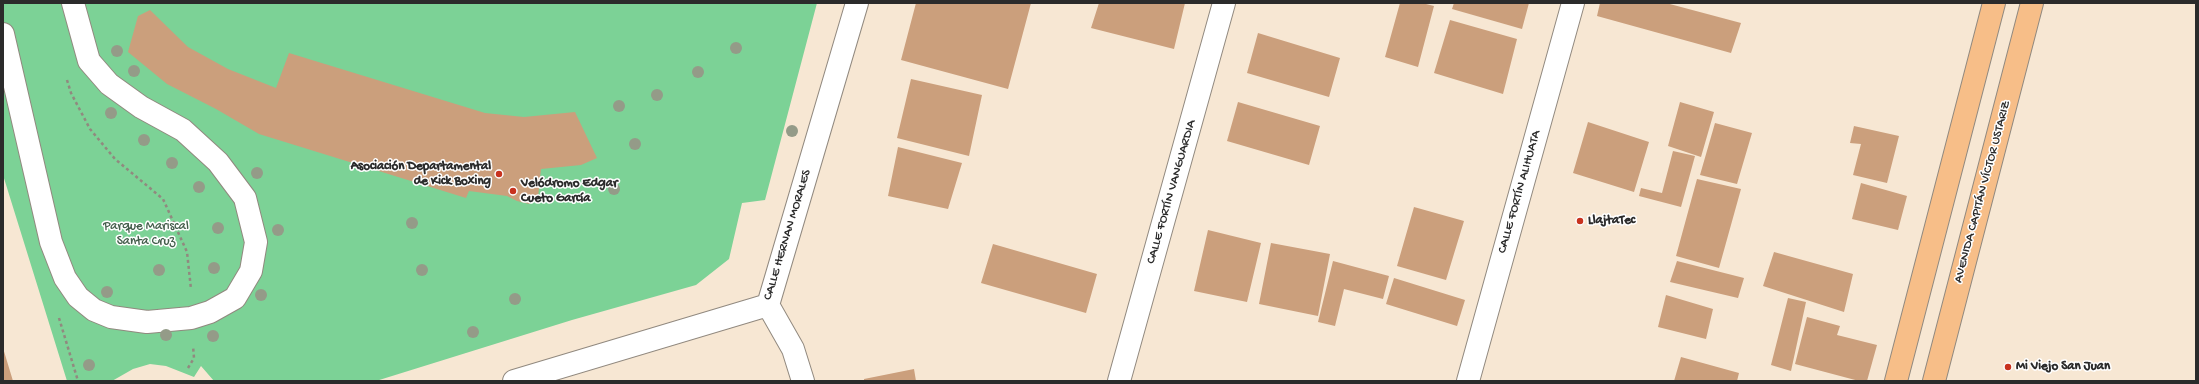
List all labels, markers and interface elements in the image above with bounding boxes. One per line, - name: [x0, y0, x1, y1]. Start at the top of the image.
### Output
- street label: AVENIDA CAPITÁN VÍCTOR USTARIZ: [1951, 99, 2015, 285]
- street label: CALLE FORTÍN VANGUARDIA: [1144, 118, 1200, 266]
- street label: CALLE FORTÍN ALIHUATA: [1495, 129, 1545, 255]
- place label: Asociación Departamental de Kick Boxing: [351, 159, 491, 190]
- street label: CALLE HERNAN MORALES: [761, 168, 815, 302]
- marker: Asociación Departamental de Kick Boxing: [494, 169, 504, 179]
- place label: Velódromo Edgar Cueto García: [521, 176, 618, 207]
- marker: Velódromo Edgar Cueto García: [508, 186, 518, 196]
- place label: LlajtaTec: [1588, 213, 1635, 229]
- marker: LlajtaTec: [1575, 216, 1585, 226]
- park label: Parque Mariscal Santa Cruz: [103, 219, 189, 250]
- place label: Mi Viejo San Juan: [2016, 359, 2110, 375]
- marker: Mi Viejo San Juan: [2003, 362, 2013, 372]

